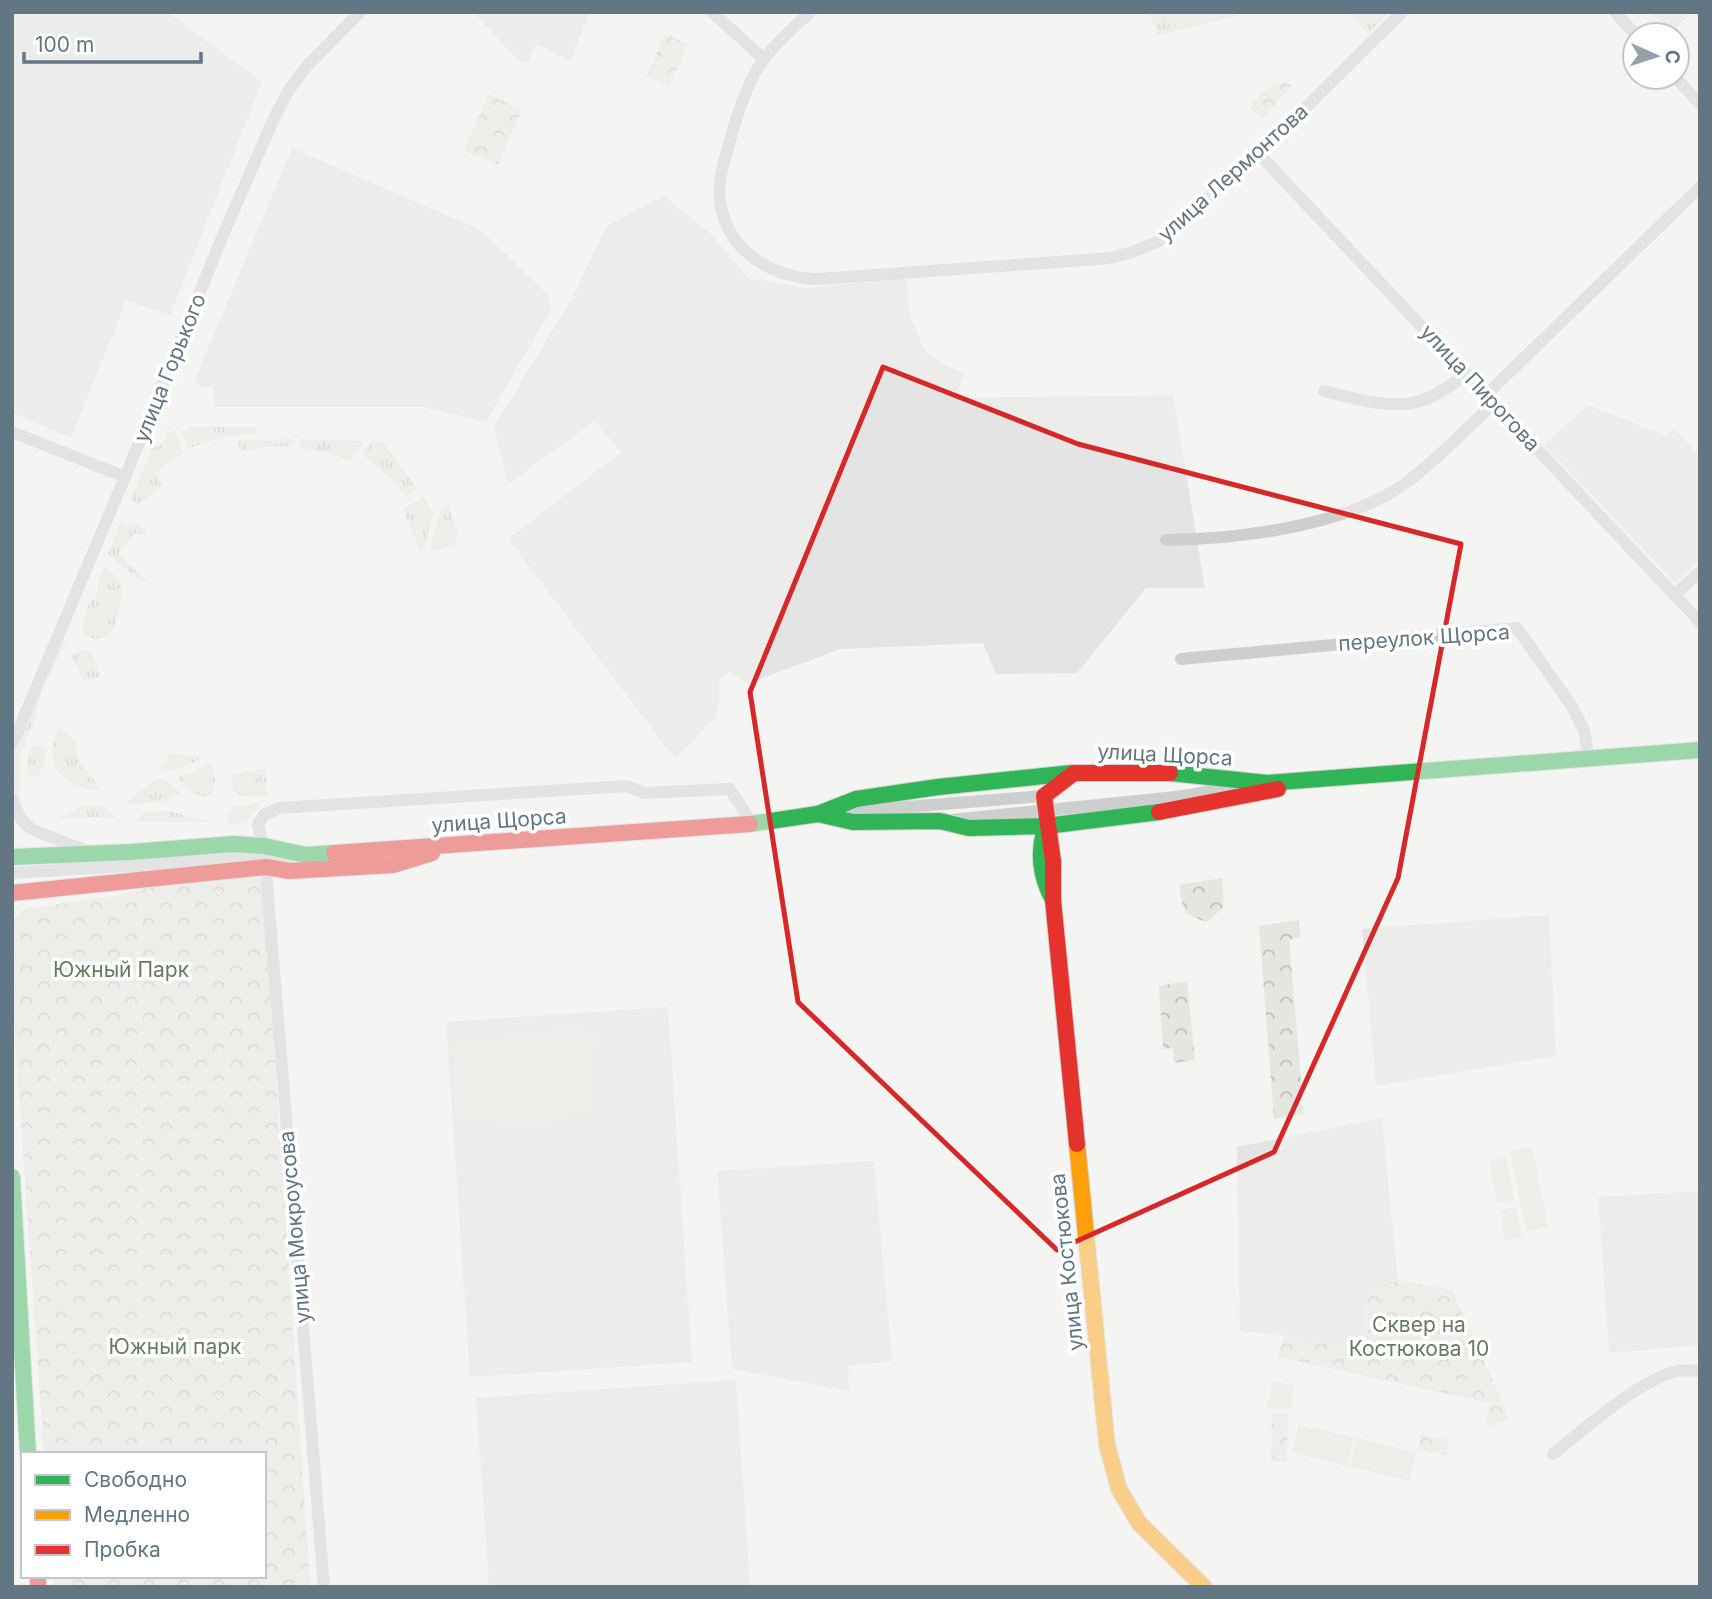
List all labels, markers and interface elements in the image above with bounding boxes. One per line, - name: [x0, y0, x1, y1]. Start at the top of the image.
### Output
- scale bar: [24, 21, 201, 65]
- north arrow: [1621, 21, 1691, 91]
- text: 100 m: [35, 32, 94, 57]
- text: С: [1661, 49, 1684, 64]
- street label: улица Лермонтова: [1152, 99, 1313, 247]
- street label: улица Горького: [128, 290, 211, 446]
- street label: улица Пирогова: [1415, 319, 1545, 456]
- street label: переулок Щорса: [1337, 619, 1511, 656]
- street label: улица Щорса: [1097, 738, 1233, 771]
- street label: улица Щорса: [431, 803, 567, 838]
- park label: Южный Парк: [53, 957, 190, 982]
- street label: улица Мокроусова: [274, 1130, 315, 1324]
- street label: улица Костюкова: [1045, 1172, 1088, 1352]
- park label: Сквер на Костюкова 10: [1349, 1312, 1489, 1361]
- park label: Южный парк: [109, 1334, 242, 1359]
- legend: [21, 1452, 266, 1578]
- text: Свободно: [84, 1467, 187, 1492]
- text: Медленно: [84, 1502, 190, 1527]
- text: Пробка: [84, 1537, 161, 1562]

